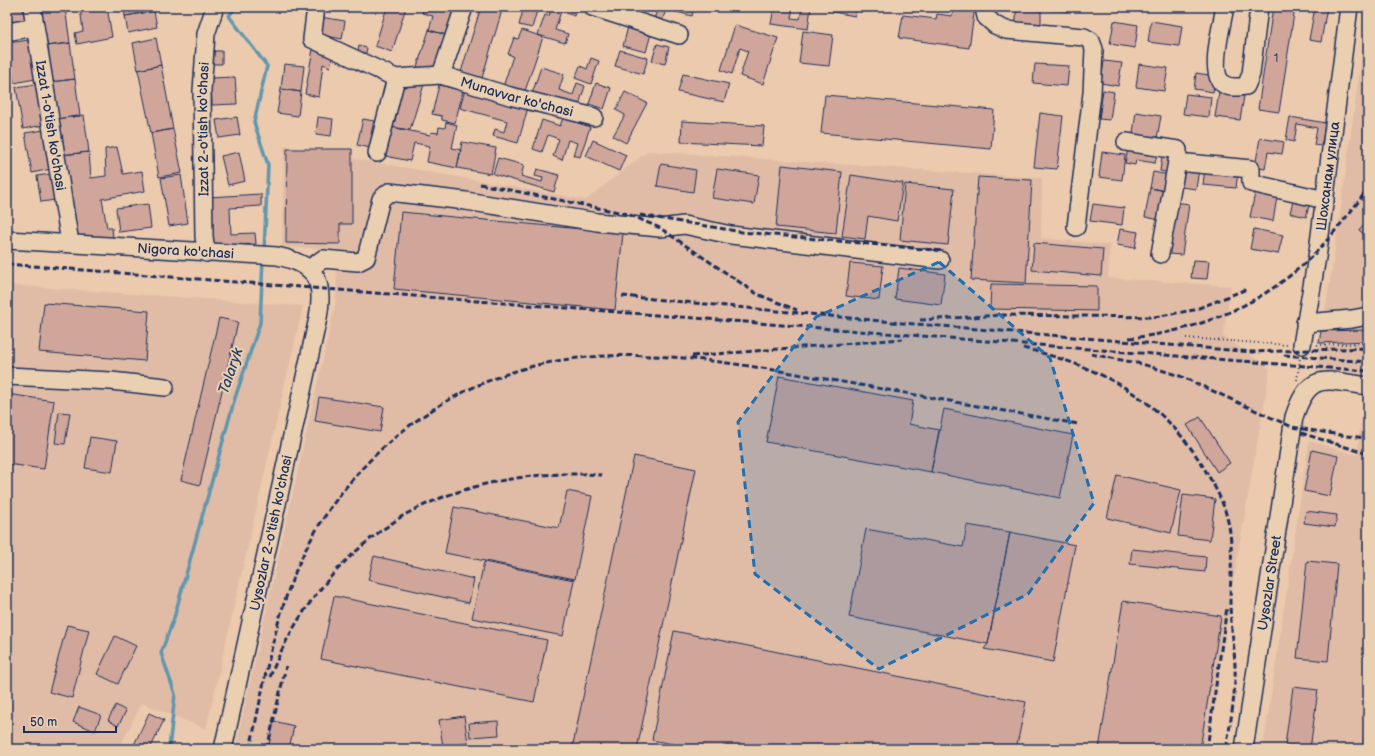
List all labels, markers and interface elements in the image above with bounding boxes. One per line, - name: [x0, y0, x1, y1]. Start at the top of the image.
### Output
- house number: 1: [1274, 51, 1278, 66]
- street label: Izzat 1-o'tish ko'chasi: [32, 59, 70, 192]
- street label: Izzat 2-o'tish ko'chasi: [193, 61, 213, 197]
- street label: Munavvar ko'chasi: [458, 73, 575, 120]
- street label: Шохсанам улица: [1312, 120, 1343, 232]
- street label: Nigora ko'chasi: [137, 239, 235, 262]
- water label: Talaryk: [214, 345, 248, 397]
- street label: Uysozlar 2-o'tish ko'chasi: [246, 454, 296, 612]
- street label: Uysozlar Street: [1253, 533, 1285, 632]
- scale bar: [24, 708, 116, 734]
- text: 50 m: [30, 715, 57, 730]

